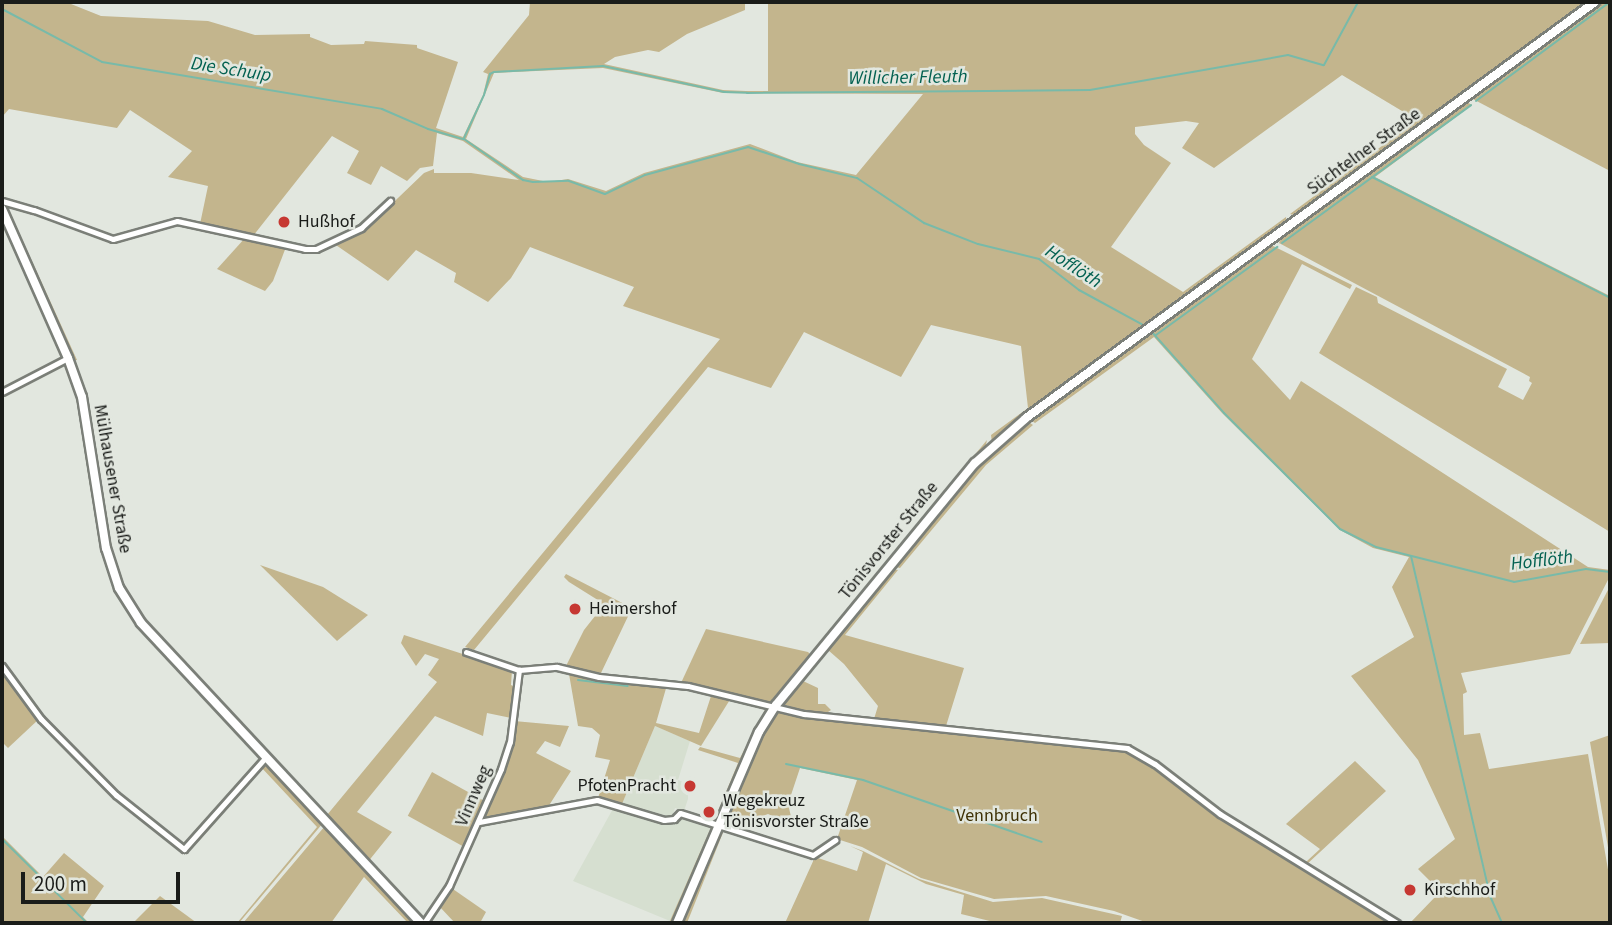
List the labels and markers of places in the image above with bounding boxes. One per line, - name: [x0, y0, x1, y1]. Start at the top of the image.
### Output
- place label: Hußhof: [298, 211, 355, 233]
- marker: Hußhof: [276, 214, 292, 230]
- place label: Heimershof: [589, 598, 676, 620]
- marker: Heimershof: [567, 601, 583, 617]
- place label: PfotenPracht: [578, 775, 676, 797]
- marker: PfotenPracht: [682, 778, 698, 794]
- place label: Wegekreuz Tönisvorster Straße: [723, 791, 869, 834]
- marker: Wegekreuz Tönisvorster Straße: [701, 804, 717, 820]
- place label: Kirschhof: [1424, 879, 1495, 901]
- marker: Kirschhof: [1402, 882, 1418, 898]

